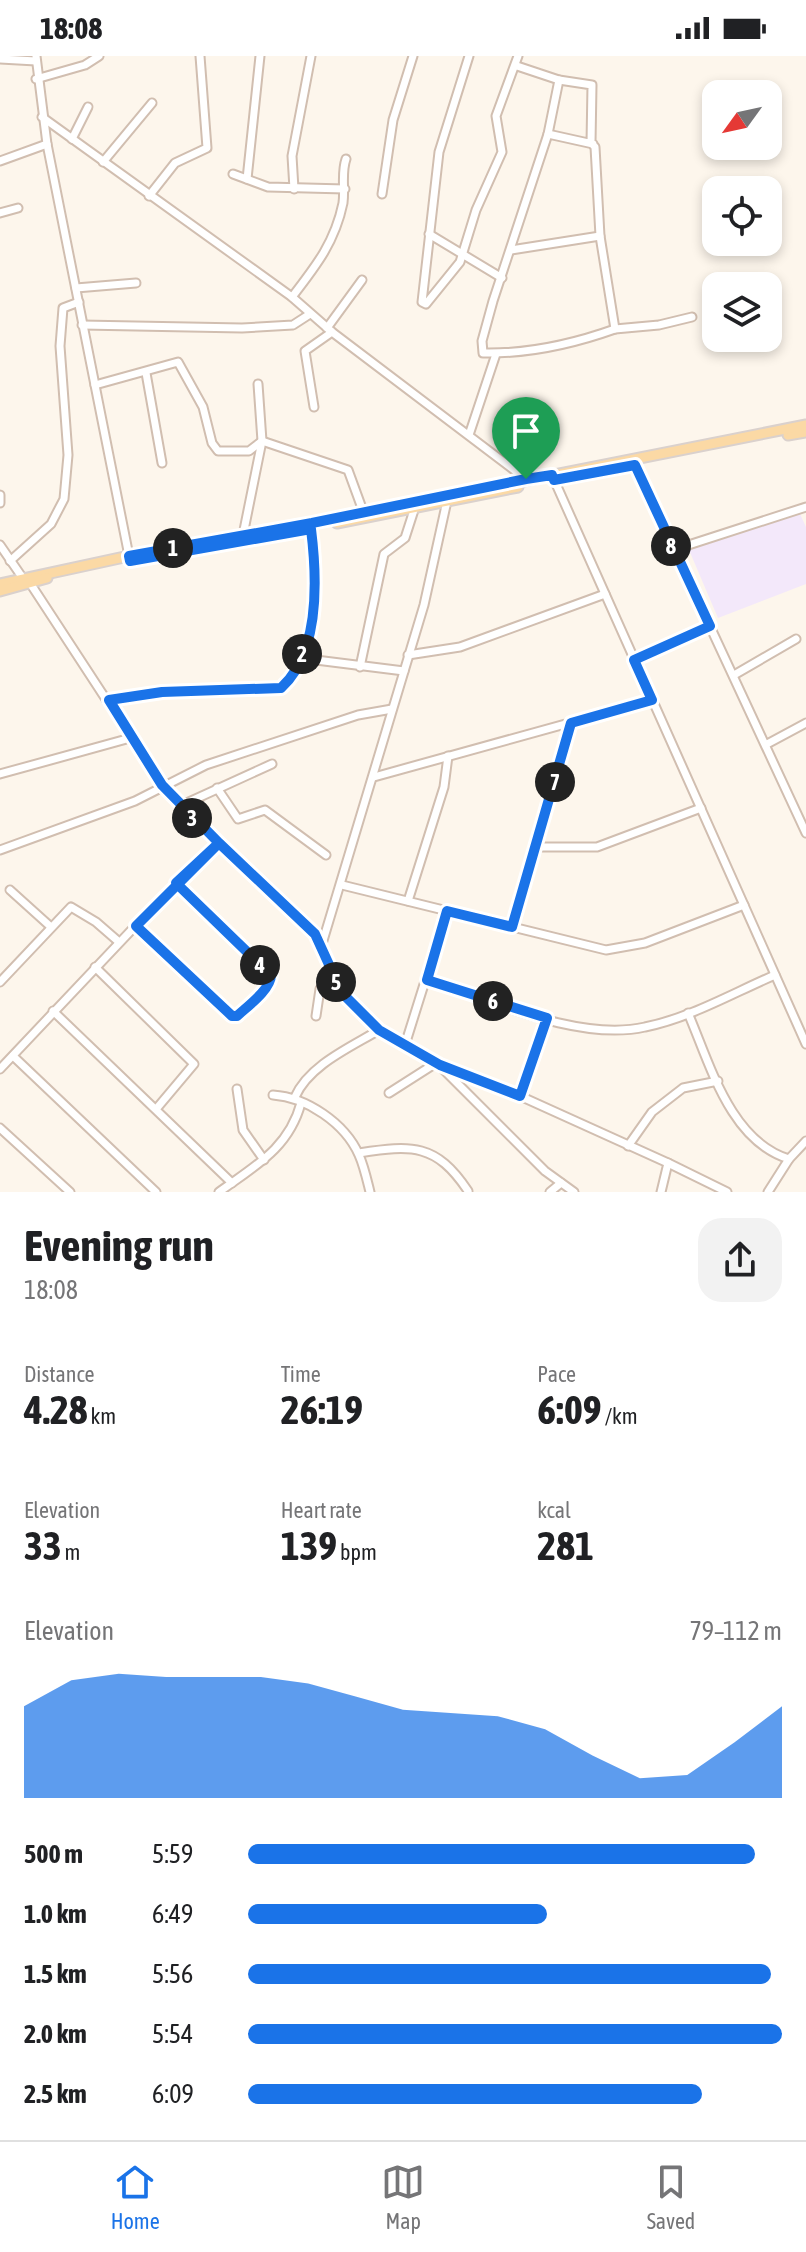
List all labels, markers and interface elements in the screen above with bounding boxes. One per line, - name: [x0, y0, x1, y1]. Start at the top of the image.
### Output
- text: 18:08: [40, 11, 102, 45]
- north arrow: [702, 80, 782, 160]
- map controls: [702, 80, 782, 352]
- button: locate: [702, 176, 782, 256]
- button: layers: [702, 272, 782, 352]
- pin: [492, 397, 560, 479]
- icon: arrive: [504, 409, 548, 453]
- pin: 8: [651, 526, 691, 566]
- pin: 1: [153, 528, 193, 568]
- text: 8: [666, 533, 676, 559]
- text: 1: [168, 535, 178, 561]
- pin: 2: [282, 634, 322, 674]
- text: 2: [297, 641, 307, 667]
- pin: 7: [535, 762, 575, 802]
- text: 7: [550, 769, 560, 795]
- pin: 3: [172, 798, 212, 838]
- text: 3: [187, 805, 197, 831]
- pin: 4: [240, 945, 280, 985]
- text: 4: [255, 952, 265, 978]
- pin: 5: [316, 962, 356, 1002]
- text: 5: [331, 969, 341, 995]
- pin: 6: [473, 981, 513, 1021]
- text: 6: [488, 988, 498, 1014]
- button: share: [698, 1218, 782, 1302]
- text: Evening run: [24, 1220, 214, 1270]
- text: 18:08: [24, 1275, 78, 1305]
- text: Distance: [24, 1361, 95, 1387]
- text: Time: [281, 1361, 321, 1387]
- text: Pace: [537, 1361, 576, 1387]
- text: 4.28: [24, 1387, 88, 1432]
- text: 26:19: [281, 1387, 363, 1432]
- text: 6:09: [537, 1387, 602, 1432]
- text: km: [88, 1403, 116, 1429]
- text: /km: [602, 1403, 638, 1429]
- text: Elevation: [24, 1497, 100, 1523]
- text: Heart rate: [281, 1497, 362, 1523]
- text: kcal: [537, 1497, 571, 1523]
- text: 33: [24, 1523, 62, 1568]
- text: 139: [281, 1523, 337, 1568]
- text: 281: [537, 1523, 594, 1568]
- text: m: [62, 1539, 80, 1565]
- text: bpm: [337, 1539, 377, 1565]
- text: Elevation: [24, 1616, 114, 1646]
- text: 79–112 m: [690, 1616, 782, 1646]
- text: 500 m: [24, 1839, 83, 1869]
- text: 5:59: [152, 1839, 193, 1869]
- text: 1.0 km: [24, 1899, 87, 1929]
- text: 6:49: [152, 1899, 193, 1929]
- text: 1.5 km: [24, 1959, 87, 1989]
- text: 5:56: [152, 1959, 193, 1989]
- text: 2.0 km: [24, 2019, 87, 2049]
- text: 5:54: [152, 2019, 193, 2049]
- text: 2.5 km: [24, 2079, 87, 2109]
- text: 6:09: [152, 2079, 194, 2109]
- tab: Home: [111, 2160, 160, 2234]
- tab: Map: [381, 2160, 425, 2234]
- tab: Saved: [647, 2160, 695, 2234]

